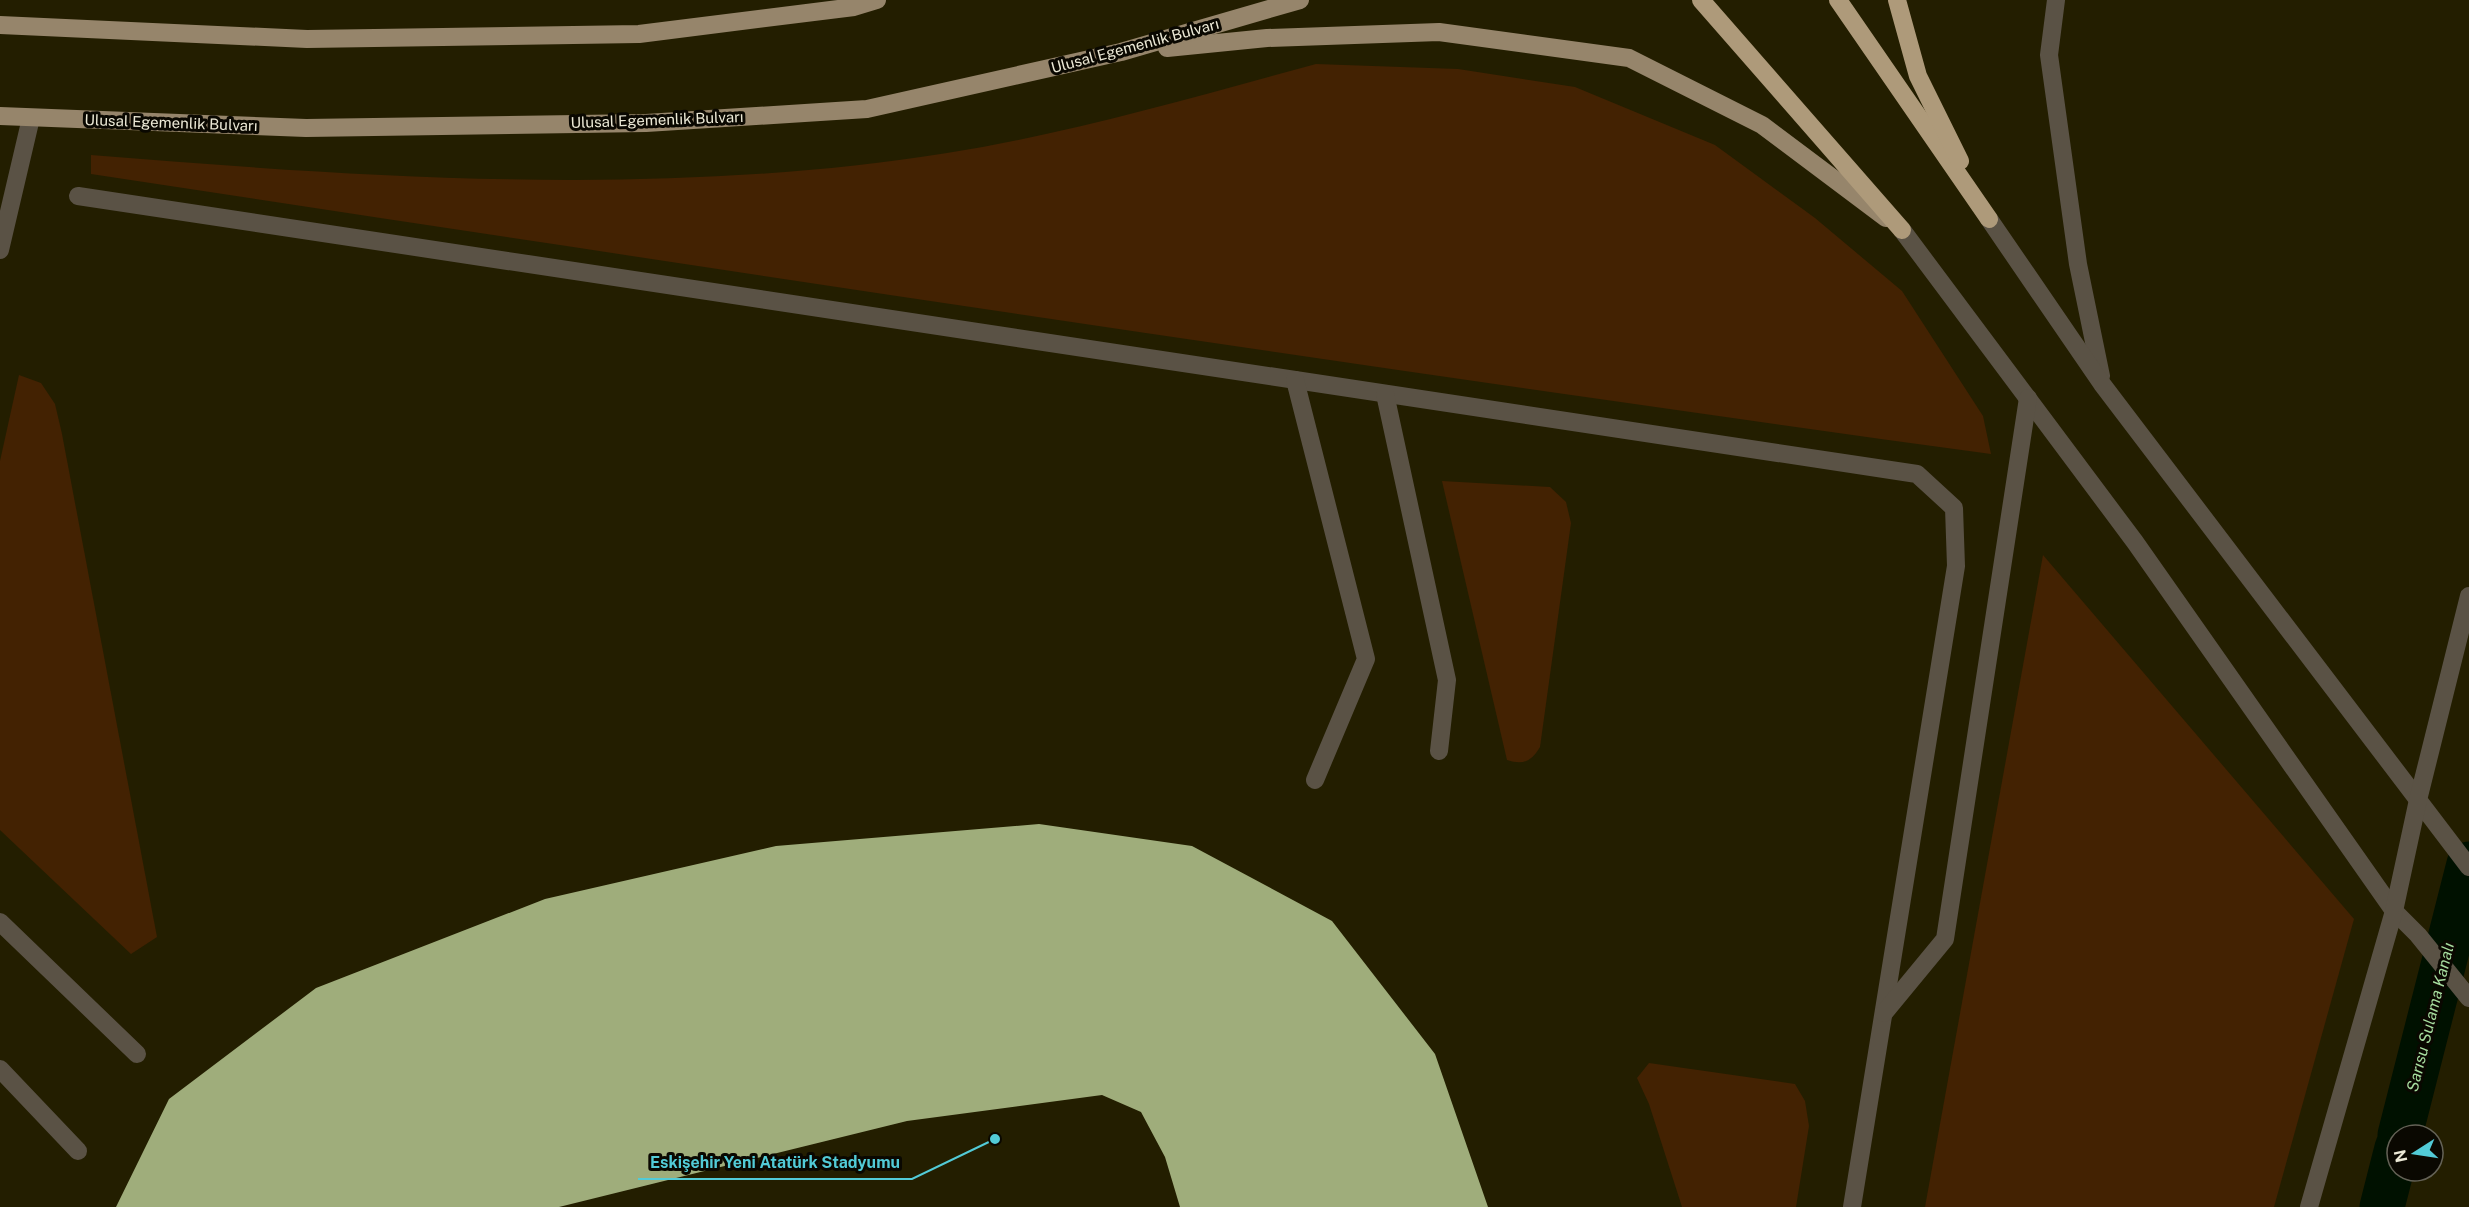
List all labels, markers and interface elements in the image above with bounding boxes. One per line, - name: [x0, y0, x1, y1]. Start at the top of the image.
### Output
- street label: Ulusal Egemenlik Bulvarı: [1049, 15, 1221, 76]
- street label: Ulusal Egemenlik Bulvarı: [570, 108, 744, 131]
- street label: Ulusal Egemenlik Bulvarı: [84, 111, 258, 134]
- water label: Sarısu Sulama Kanalı: [2403, 941, 2458, 1094]
- north arrow: [2385, 1123, 2445, 1183]
- callout: Eskişehir Yeni Atatürk Stadyumu: [638, 1145, 912, 1179]
- text: N: [2390, 1148, 2411, 1164]
- text: Eskişehir Yeni Atatürk Stadyumu: [650, 1153, 900, 1172]

